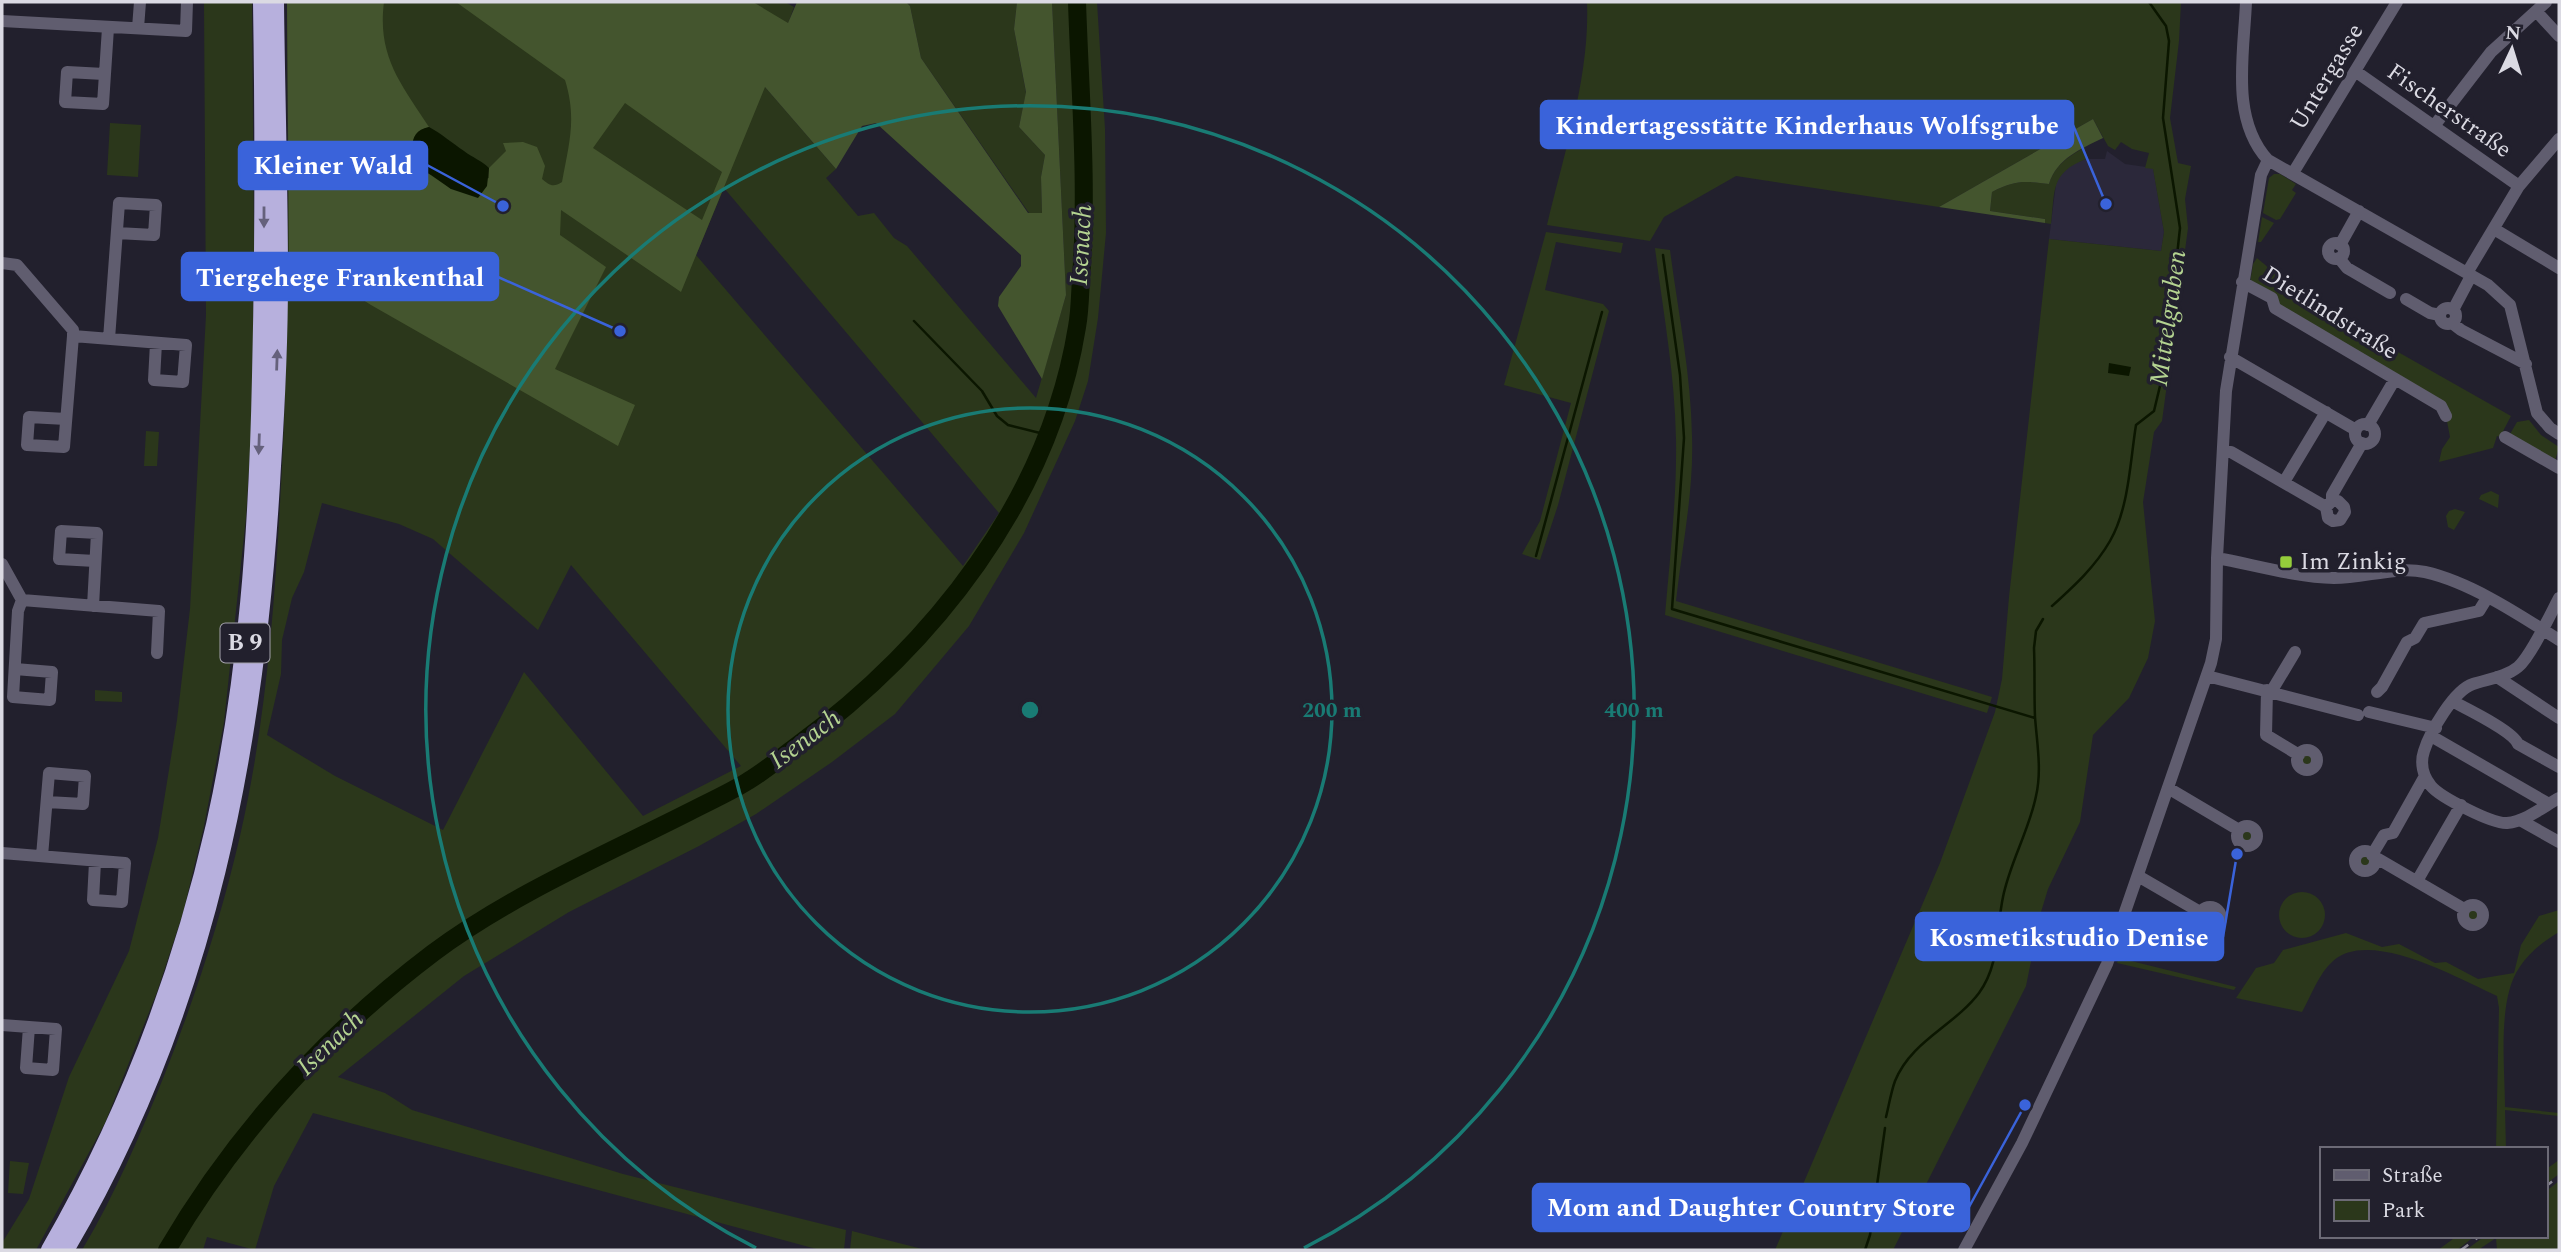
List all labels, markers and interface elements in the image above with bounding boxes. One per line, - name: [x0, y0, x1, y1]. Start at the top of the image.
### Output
- north arrow: [2477, 14, 2547, 84]
- street label: Untergasse: [2281, 17, 2373, 137]
- text: N: [2504, 19, 2522, 49]
- street label: Fischerstraße: [2379, 55, 2519, 167]
- callout: Kindertagesstätte Kinderhaus Wolfsgrube: [1541, 101, 2073, 148]
- text: Kindertagesstätte Kinderhaus Wolfsgrube: [1555, 106, 2059, 146]
- callout: Kleiner Wald: [239, 142, 427, 189]
- text: Kleiner Wald: [253, 146, 413, 186]
- water label: Isenach: [1059, 204, 1103, 286]
- one-way arrow: [258, 206, 270, 228]
- water label: Mittelgraben: [2139, 247, 2197, 389]
- callout: Tiergehege Frankenthal: [182, 253, 498, 300]
- street label: Dietlindstraße: [2255, 257, 2405, 369]
- text: Tiergehege Frankenthal: [196, 258, 484, 298]
- one-way arrow: [271, 349, 282, 371]
- one-way arrow: [254, 434, 265, 456]
- place label: Im Zinkig: [2300, 544, 2407, 580]
- marker: Im Zinkig: [2278, 554, 2294, 570]
- road number: B 9: [220, 624, 270, 663]
- text: 200 m: [1302, 695, 1362, 727]
- text: 400 m: [1604, 695, 1664, 727]
- centre of rings: [1018, 698, 1042, 722]
- water label: Isenach: [761, 699, 849, 779]
- callout: Kosmetikstudio Denise: [1916, 913, 2223, 960]
- text: Kosmetikstudio Denise: [1929, 918, 2209, 958]
- water label: Isenach: [287, 1001, 373, 1085]
- legend: [2320, 1147, 2547, 1238]
- text: Straße: [2382, 1160, 2443, 1192]
- callout: Mom and Daughter Country Store: [1533, 1184, 1969, 1231]
- text: Mom and Daughter Country Store: [1547, 1188, 1955, 1228]
- text: Park: [2382, 1195, 2426, 1227]

